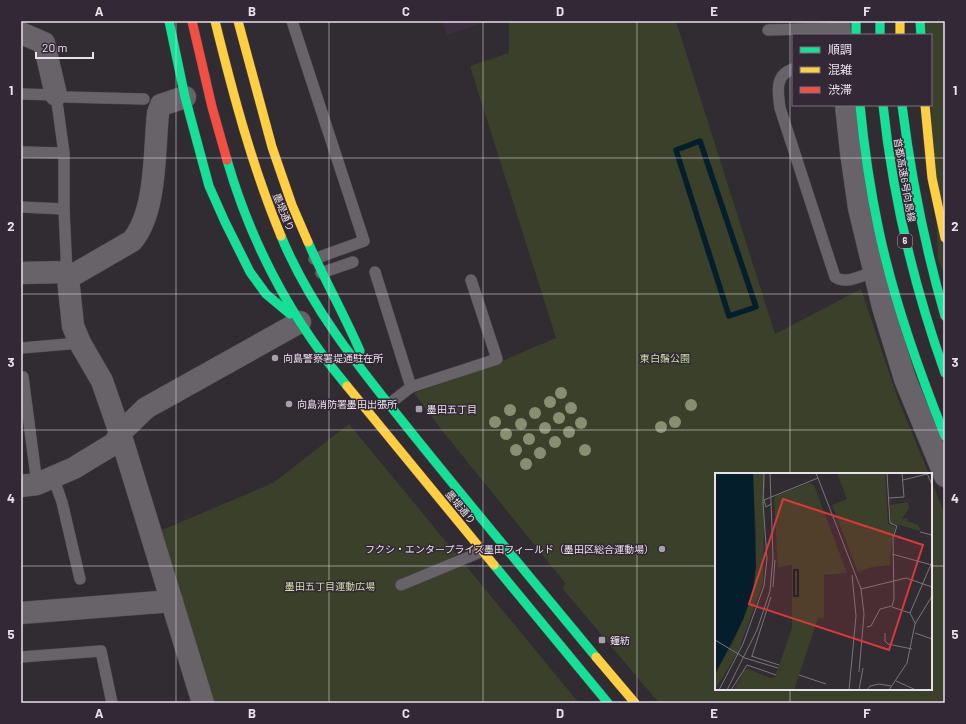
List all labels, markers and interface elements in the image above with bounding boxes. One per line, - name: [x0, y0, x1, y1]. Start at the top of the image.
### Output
- text: A: [95, 3, 104, 19]
- text: B: [248, 3, 256, 19]
- text: C: [402, 3, 410, 19]
- text: D: [556, 3, 564, 19]
- text: E: [710, 3, 718, 19]
- text: F: [863, 3, 871, 19]
- scale bar: [36, 34, 93, 60]
- legend: [792, 34, 932, 106]
- text: 20 m: [42, 40, 68, 54]
- text: 順調: [828, 42, 852, 56]
- text: 混雑: [828, 62, 852, 76]
- text: 1: [9, 82, 13, 98]
- text: 渋滞: [828, 82, 852, 96]
- text: 1: [953, 82, 957, 98]
- street label: 首都高速6号向島線: [892, 137, 918, 223]
- street label: 墨堤通り: [271, 191, 297, 233]
- text: 2: [7, 218, 15, 234]
- text: 2: [951, 218, 959, 234]
- road number: 6: [898, 234, 912, 248]
- place label: 向島警察署堤通駐在所: [283, 352, 383, 364]
- park label: 東白鬚公園: [640, 352, 690, 364]
- marker: 向島警察署堤通駐在所: [270, 353, 280, 363]
- text: 3: [7, 354, 15, 370]
- text: 3: [951, 354, 959, 370]
- place label: 向島消防署墨田出張所: [297, 398, 397, 410]
- marker: 向島消防署墨田出張所: [284, 399, 294, 409]
- place label: 墨田五丁目: [427, 403, 477, 415]
- marker: 墨田五丁目: [414, 404, 424, 414]
- inset map: [715, 473, 932, 690]
- street label: 墨堤通り: [444, 488, 478, 526]
- text: 4: [7, 490, 15, 506]
- text: 4: [951, 490, 959, 506]
- place label: フクシ・エンタープライズ墨田フィールド（墨田区総合運動場）: [365, 543, 654, 555]
- marker: フクシ・エンタープライズ墨田フィールド（墨田区総合運動場）: [657, 544, 667, 554]
- park label: 墨田五丁目運動広場: [285, 580, 375, 592]
- text: 5: [7, 626, 15, 642]
- text: 5: [951, 626, 959, 642]
- place label: 鐘紡: [610, 634, 630, 646]
- marker: 鐘紡: [597, 635, 607, 645]
- text: A: [95, 705, 104, 721]
- text: B: [248, 705, 256, 721]
- text: C: [402, 705, 410, 721]
- text: D: [556, 705, 564, 721]
- text: E: [710, 705, 718, 721]
- text: F: [863, 705, 871, 721]

